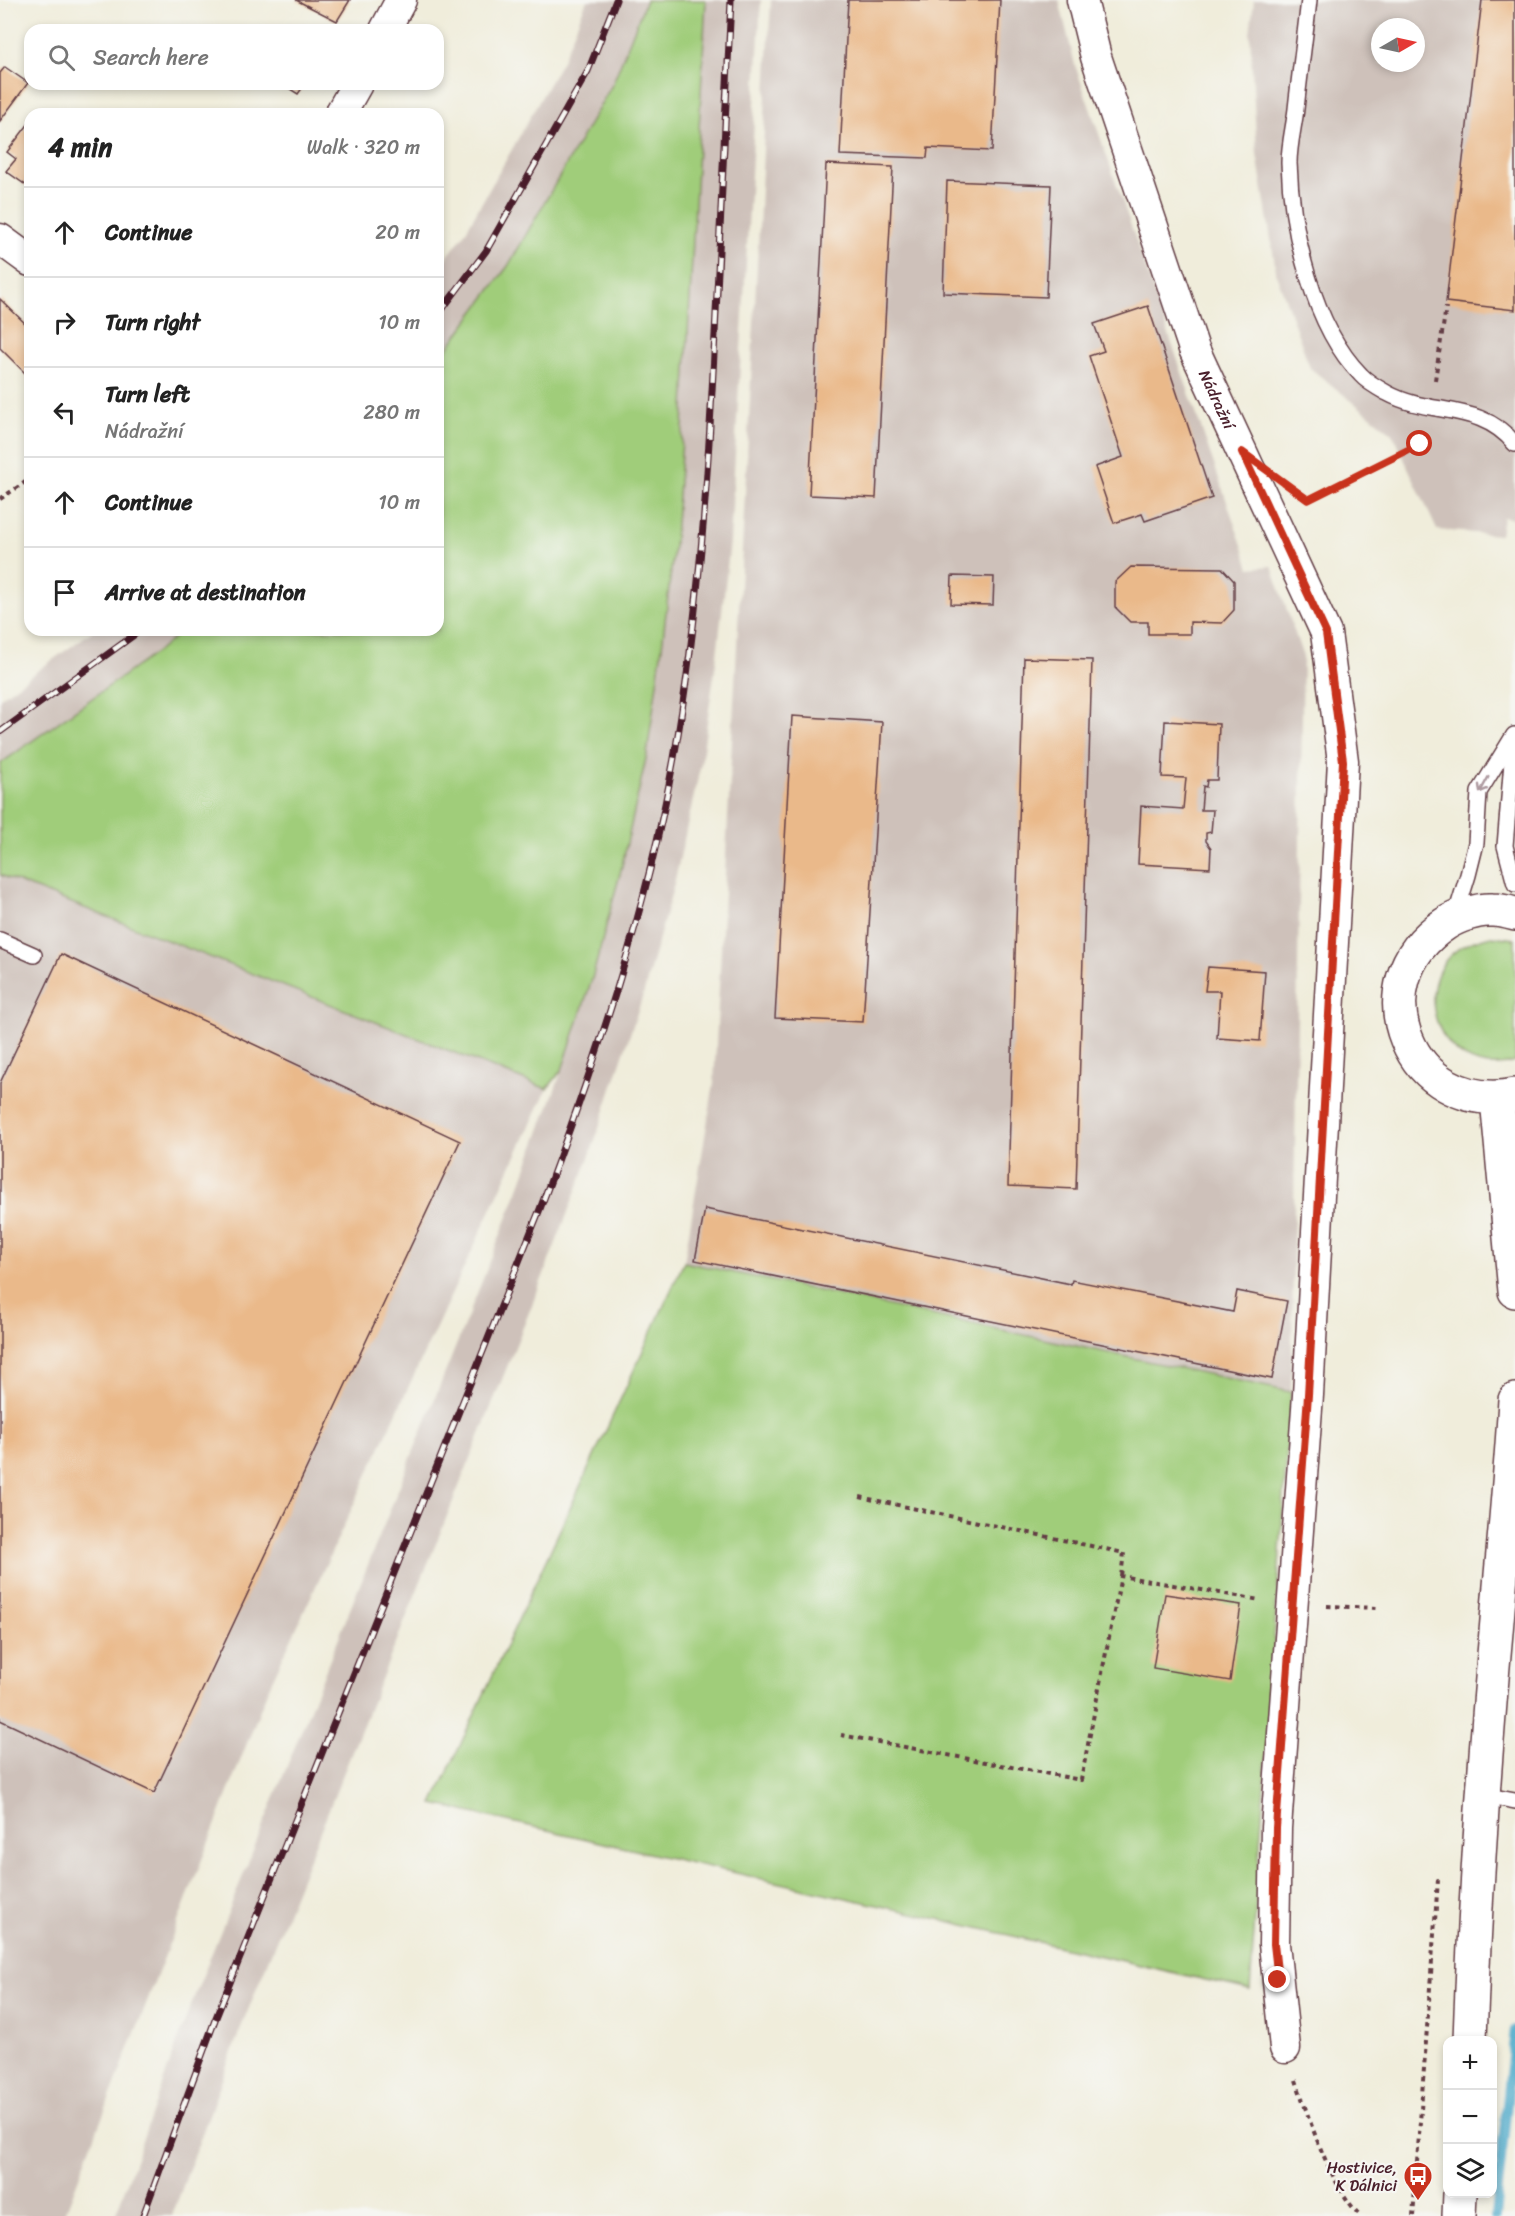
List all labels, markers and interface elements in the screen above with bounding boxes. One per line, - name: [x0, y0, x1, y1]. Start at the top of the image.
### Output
- north arrow: [1371, 18, 1425, 72]
- search box: [24, 24, 444, 90]
- text: Search here: [93, 38, 209, 77]
- icon: search: [45, 41, 78, 74]
- text: 4 min: [48, 124, 112, 170]
- text: Walk · 320 m: [307, 130, 420, 165]
- text: Continue: [105, 213, 193, 252]
- text: 20 m: [375, 215, 420, 250]
- icon: ahead: [48, 216, 81, 249]
- text: Turn right: [105, 303, 200, 342]
- text: 10 m: [378, 305, 420, 340]
- icon: right: [48, 306, 81, 339]
- street label: Nádražní: [1190, 365, 1244, 436]
- text: Turn left: [105, 375, 190, 414]
- text: 280 m: [363, 395, 420, 430]
- icon: left: [48, 396, 81, 429]
- text: Nádražní: [105, 414, 184, 449]
- route start: [1406, 430, 1432, 456]
- text: Continue: [105, 483, 193, 522]
- text: 10 m: [378, 485, 420, 520]
- icon: ahead: [48, 486, 81, 519]
- text: Arrive at destination: [105, 573, 306, 612]
- icon: arrive: [48, 576, 81, 609]
- one-way arrow: [1478, 776, 1490, 793]
- route end: [1264, 1966, 1290, 1992]
- map controls: [1443, 2036, 1497, 2198]
- button: +: [1443, 2036, 1497, 2090]
- button: −: [1443, 2090, 1497, 2144]
- button: layers: [1443, 2144, 1497, 2198]
- place label: Hostivice, K Dálnici: [1326, 2153, 1398, 2200]
- bus stop icon: Hostivice, K Dálnici: [1402, 2160, 1434, 2202]

